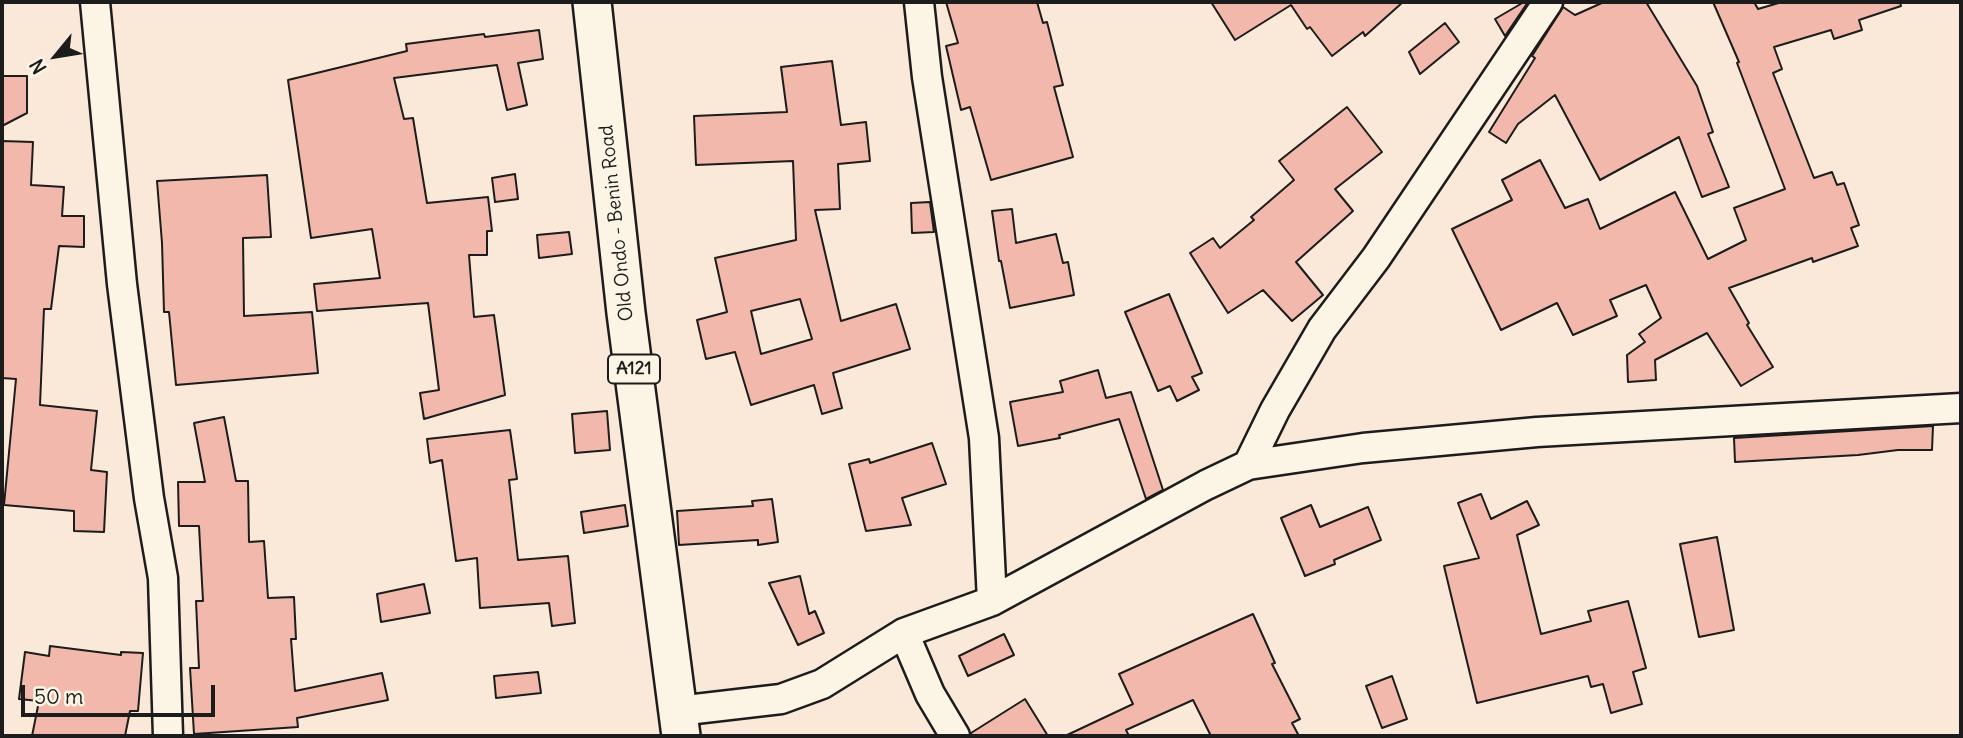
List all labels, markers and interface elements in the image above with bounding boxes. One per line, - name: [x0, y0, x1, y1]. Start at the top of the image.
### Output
- north arrow: [21, 21, 91, 91]
- text: N: [24, 55, 51, 78]
- street label: Old Ondo - Benin Road: [595, 124, 639, 322]
- road number: A121: [608, 354, 660, 384]
- scale bar: [24, 672, 219, 716]
- text: 50 m: [34, 683, 83, 710]

